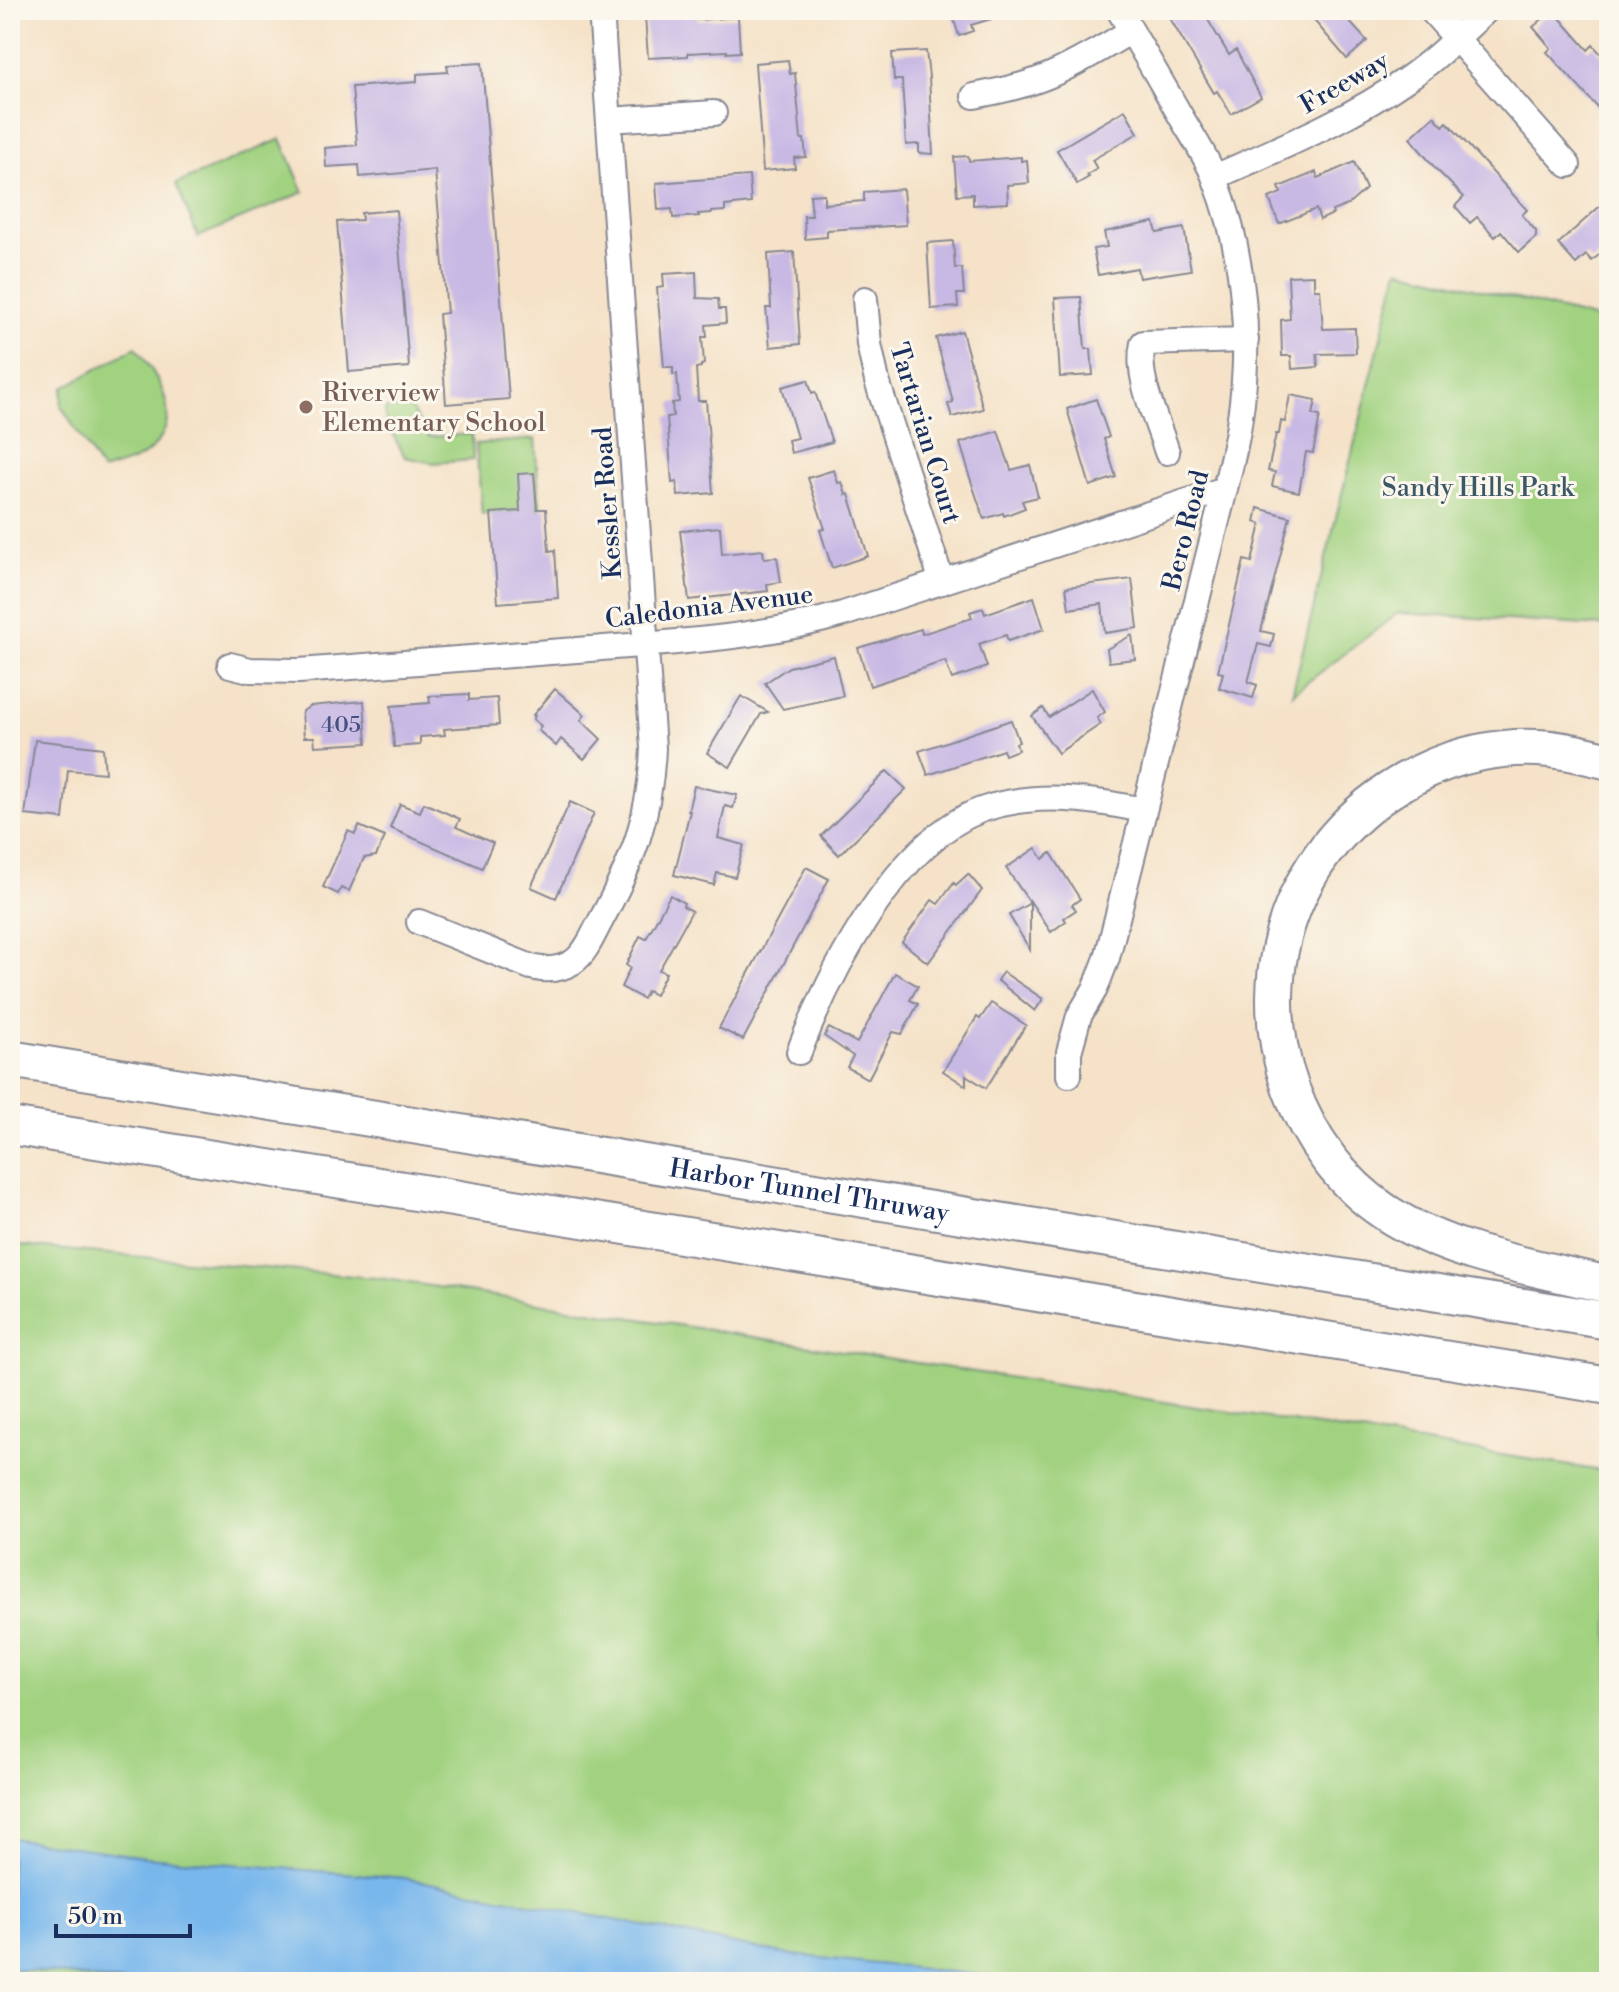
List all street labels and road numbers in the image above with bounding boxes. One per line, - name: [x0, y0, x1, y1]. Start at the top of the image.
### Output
- street label: Freeway: [1294, 44, 1395, 121]
- street label: Tartarian Court: [882, 339, 968, 528]
- street label: Kessler Road: [587, 426, 629, 580]
- street label: Bero Road: [1155, 467, 1216, 595]
- street label: Caledonia Avenue: [603, 578, 815, 636]
- street label: Harbor Tunnel Thruway: [667, 1152, 952, 1230]

